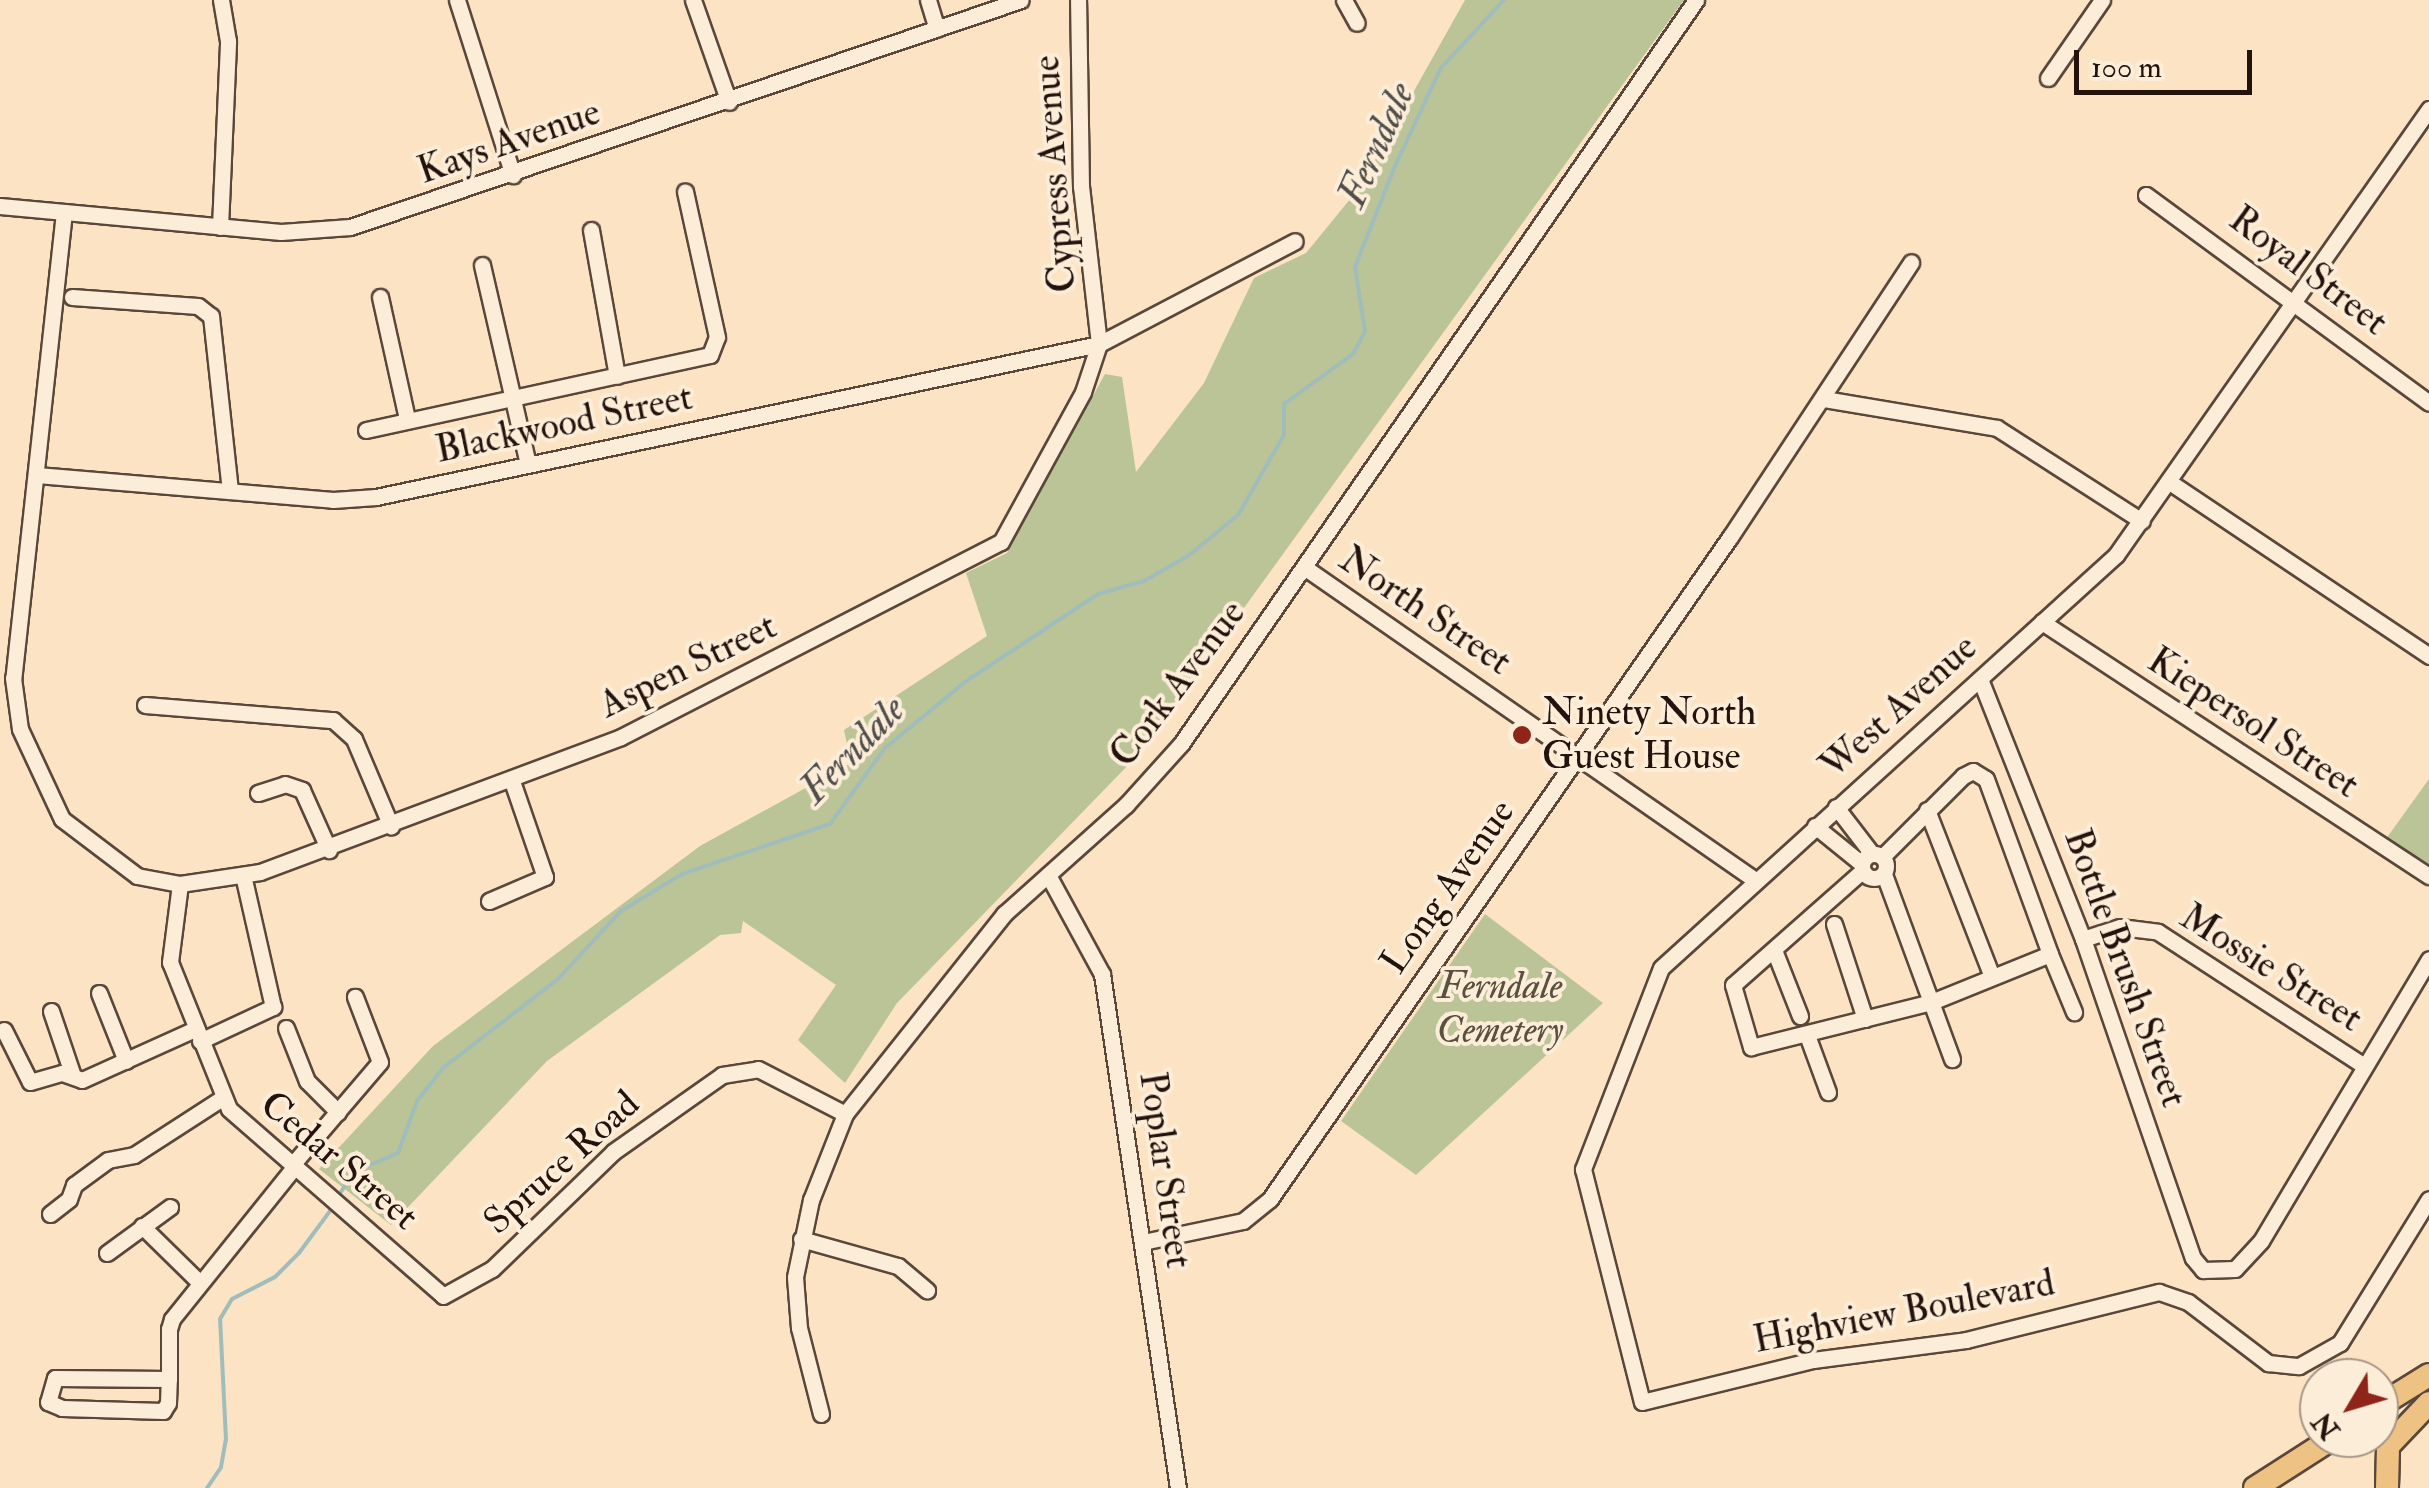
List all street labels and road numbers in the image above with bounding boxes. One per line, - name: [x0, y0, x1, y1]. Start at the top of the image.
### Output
- street label: Cypress Avenue: [1024, 54, 1086, 294]
- street label: Kays Avenue: [412, 90, 606, 194]
- street label: Royal Street: [2220, 197, 2396, 345]
- street label: Blackwood Street: [431, 375, 697, 473]
- street label: North Street: [1330, 537, 1520, 685]
- street label: Cork Avenue: [1101, 592, 1255, 776]
- street label: Aspen Street: [592, 604, 784, 728]
- street label: West Avenue: [1811, 625, 1987, 789]
- street label: Kiepersol Street: [2139, 638, 2367, 808]
- street label: Long Avenue: [1371, 791, 1525, 983]
- street label: Bottle Brush Street: [2054, 823, 2196, 1113]
- street label: Mossie Street: [2172, 894, 2370, 1042]
- street label: Poplar Street: [1129, 1069, 1201, 1271]
- street label: Cedar Street: [251, 1082, 427, 1240]
- street label: Spruce Road: [475, 1082, 649, 1244]
- street label: Highview Boulevard: [1750, 1260, 2058, 1364]

